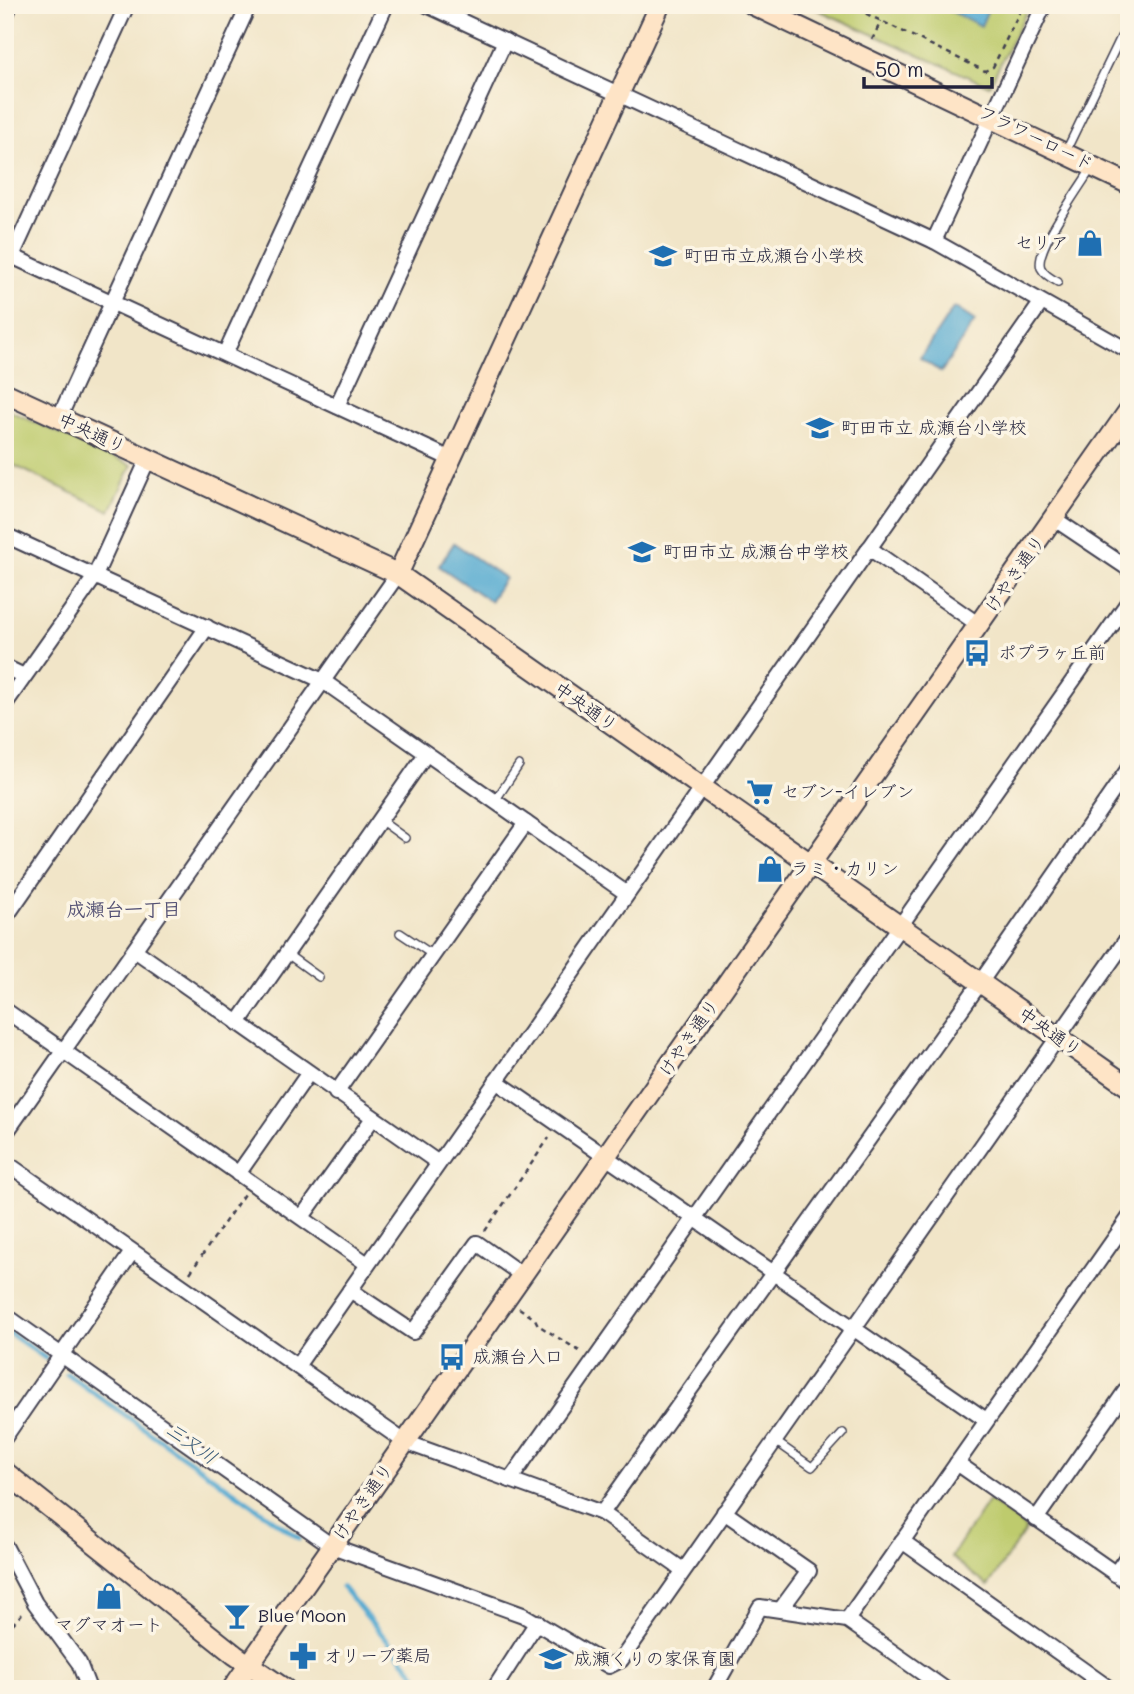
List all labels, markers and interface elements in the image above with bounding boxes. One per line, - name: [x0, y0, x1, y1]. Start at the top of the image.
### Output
- scale bar: [864, 46, 992, 90]
- text: 50 m: [875, 55, 924, 82]
- street label: フラワーロード: [975, 99, 1098, 175]
- shop icon: セリア: [1075, 228, 1105, 258]
- place label: セリア: [1015, 230, 1069, 254]
- school or university icon: 町田市立成瀬台小学校: [648, 241, 678, 271]
- place label: 町田市立成瀬台小学校: [684, 243, 864, 267]
- street label: 中央通り: [55, 406, 130, 458]
- school or university icon: 町田市立 成瀬台小学校: [805, 413, 835, 443]
- place label: 町田市立 成瀬台小学校: [841, 415, 1027, 439]
- street label: けやき通り: [979, 530, 1050, 617]
- school or university icon: 町田市立 成瀬台中学校: [627, 537, 657, 567]
- place label: 町田市立 成瀬台中学校: [663, 539, 849, 563]
- bus stop icon: ポプラヶ丘前: [962, 638, 992, 668]
- place label: ポプラヶ丘前: [998, 640, 1106, 664]
- street label: 中央通り: [550, 676, 623, 737]
- supermarket icon: セブン-イレブン: [745, 777, 775, 807]
- place label: セブン-イレブン: [781, 779, 915, 803]
- shop icon: ラミ・カリン: [755, 854, 785, 884]
- place label: ラミ・カリン: [791, 856, 899, 880]
- district label: 成瀬台一丁目: [67, 896, 181, 921]
- street label: けやき通り: [653, 994, 724, 1081]
- street label: 中央通り: [1014, 1001, 1087, 1062]
- bus stop icon: 成瀬台入口: [437, 1342, 467, 1372]
- place label: 成瀬台入口: [473, 1344, 563, 1368]
- water label: 三又川: [162, 1416, 223, 1469]
- street label: けやき通り: [327, 1458, 398, 1545]
- shop icon: マグマオート: [94, 1581, 124, 1611]
- bar icon: Blue Moon: [222, 1601, 252, 1631]
- place label: Blue Moon: [258, 1603, 346, 1627]
- place label: マグマオート: [55, 1612, 163, 1636]
- pharmacy icon: オリーブ薬局: [288, 1641, 318, 1671]
- place label: オリーブ薬局: [324, 1643, 431, 1667]
- school or university icon: 成瀬くりの家保育園: [538, 1644, 568, 1674]
- place label: 成瀬くりの家保育園: [574, 1646, 736, 1670]

